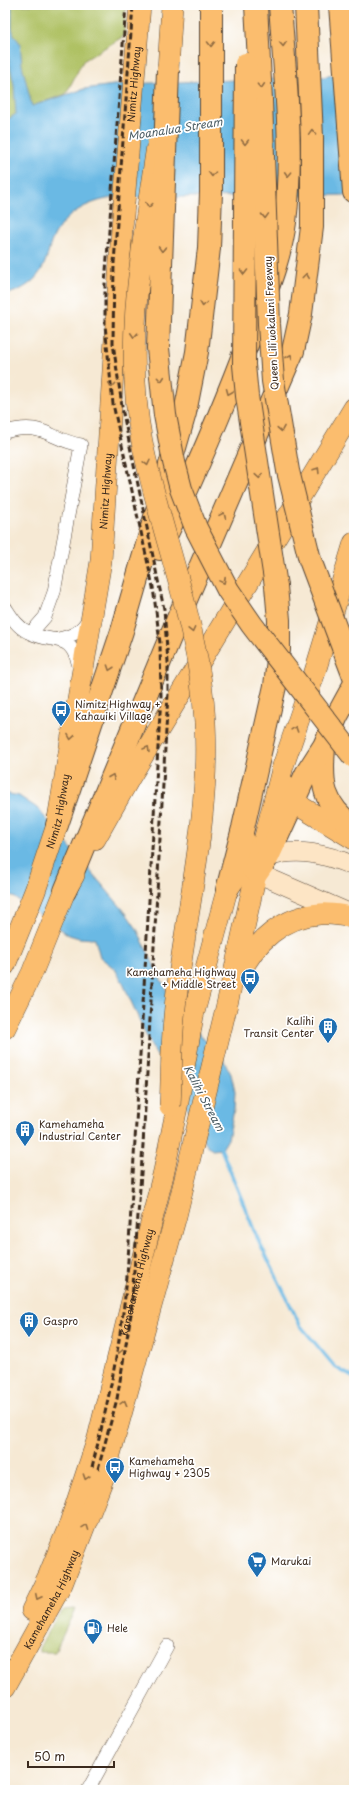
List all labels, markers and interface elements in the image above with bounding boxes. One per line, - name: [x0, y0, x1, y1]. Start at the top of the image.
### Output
- one-way arrow: [207, 41, 216, 47]
- one-way arrow: [278, 41, 287, 47]
- street label: Nimitz Highway: [123, 46, 145, 123]
- one-way arrow: [256, 83, 265, 89]
- water label: Moanalua Stream: [126, 112, 224, 144]
- one-way arrow: [308, 129, 316, 135]
- one-way arrow: [241, 139, 249, 145]
- one-way arrow: [208, 171, 216, 177]
- one-way arrow: [283, 171, 292, 177]
- one-way arrow: [145, 202, 154, 209]
- one-way arrow: [261, 213, 269, 219]
- one-way arrow: [158, 246, 166, 252]
- street label: Queen Liliʻuokalani Freeway: [260, 256, 282, 390]
- one-way arrow: [240, 269, 248, 275]
- one-way arrow: [301, 273, 310, 279]
- one-way arrow: [199, 301, 208, 307]
- one-way arrow: [130, 332, 139, 338]
- one-way arrow: [285, 353, 293, 361]
- one-way arrow: [156, 376, 165, 382]
- one-way arrow: [108, 382, 116, 388]
- one-way arrow: [226, 388, 234, 396]
- one-way arrow: [276, 426, 284, 432]
- street label: Nimitz Highway: [95, 453, 116, 530]
- one-way arrow: [143, 460, 151, 467]
- one-way arrow: [312, 467, 319, 474]
- one-way arrow: [254, 473, 263, 480]
- one-way arrow: [218, 511, 226, 518]
- one-way arrow: [218, 577, 226, 585]
- one-way arrow: [187, 626, 196, 633]
- one-way arrow: [106, 665, 114, 672]
- place label: Nimitz Highway + Kahauiki Village: [75, 696, 161, 723]
- bus stop icon: Nimitz Highway + Kahauiki Village: [50, 699, 72, 727]
- one-way arrow: [291, 726, 299, 733]
- one-way arrow: [67, 734, 76, 740]
- one-way arrow: [142, 746, 150, 753]
- street label: Nimitz Highway: [42, 773, 73, 850]
- one-way arrow: [108, 773, 116, 780]
- place label: Kamehameha Highway + Middle Street: [126, 964, 236, 991]
- bus stop icon: Kamehameha Highway + Middle Street: [239, 967, 261, 995]
- place label: Kalihi Transit Center: [244, 1013, 314, 1040]
- building icon: Kalihi Transit Center: [317, 1016, 339, 1044]
- water label: Kalihi Stream: [180, 1062, 230, 1135]
- place label: Kamehameha Industrial Center: [39, 1116, 121, 1143]
- building icon: Kamehameha Industrial Center: [14, 1119, 36, 1147]
- street label: Kamehameha Highway: [116, 1227, 157, 1337]
- building icon: Gaspro: [18, 1310, 40, 1338]
- place label: Gaspro: [43, 1313, 79, 1328]
- one-way arrow: [115, 1347, 124, 1354]
- one-way arrow: [119, 1400, 128, 1407]
- place label: Kamehameha Highway + 2305: [129, 1453, 210, 1480]
- bus stop icon: Kamehameha Highway + 2305: [104, 1456, 126, 1484]
- one-way arrow: [83, 1473, 91, 1480]
- one-way arrow: [81, 1524, 89, 1531]
- street label: Kamehameha Highway: [19, 1547, 83, 1652]
- supermarket icon: Marukai: [246, 1550, 268, 1578]
- place label: Marukai: [271, 1553, 312, 1568]
- one-way arrow: [35, 1593, 43, 1601]
- fuel station icon: Hele: [82, 1617, 104, 1645]
- place label: Hele: [107, 1620, 129, 1635]
- scale bar: [28, 1743, 114, 1769]
- text: 50 m: [34, 1747, 65, 1765]

